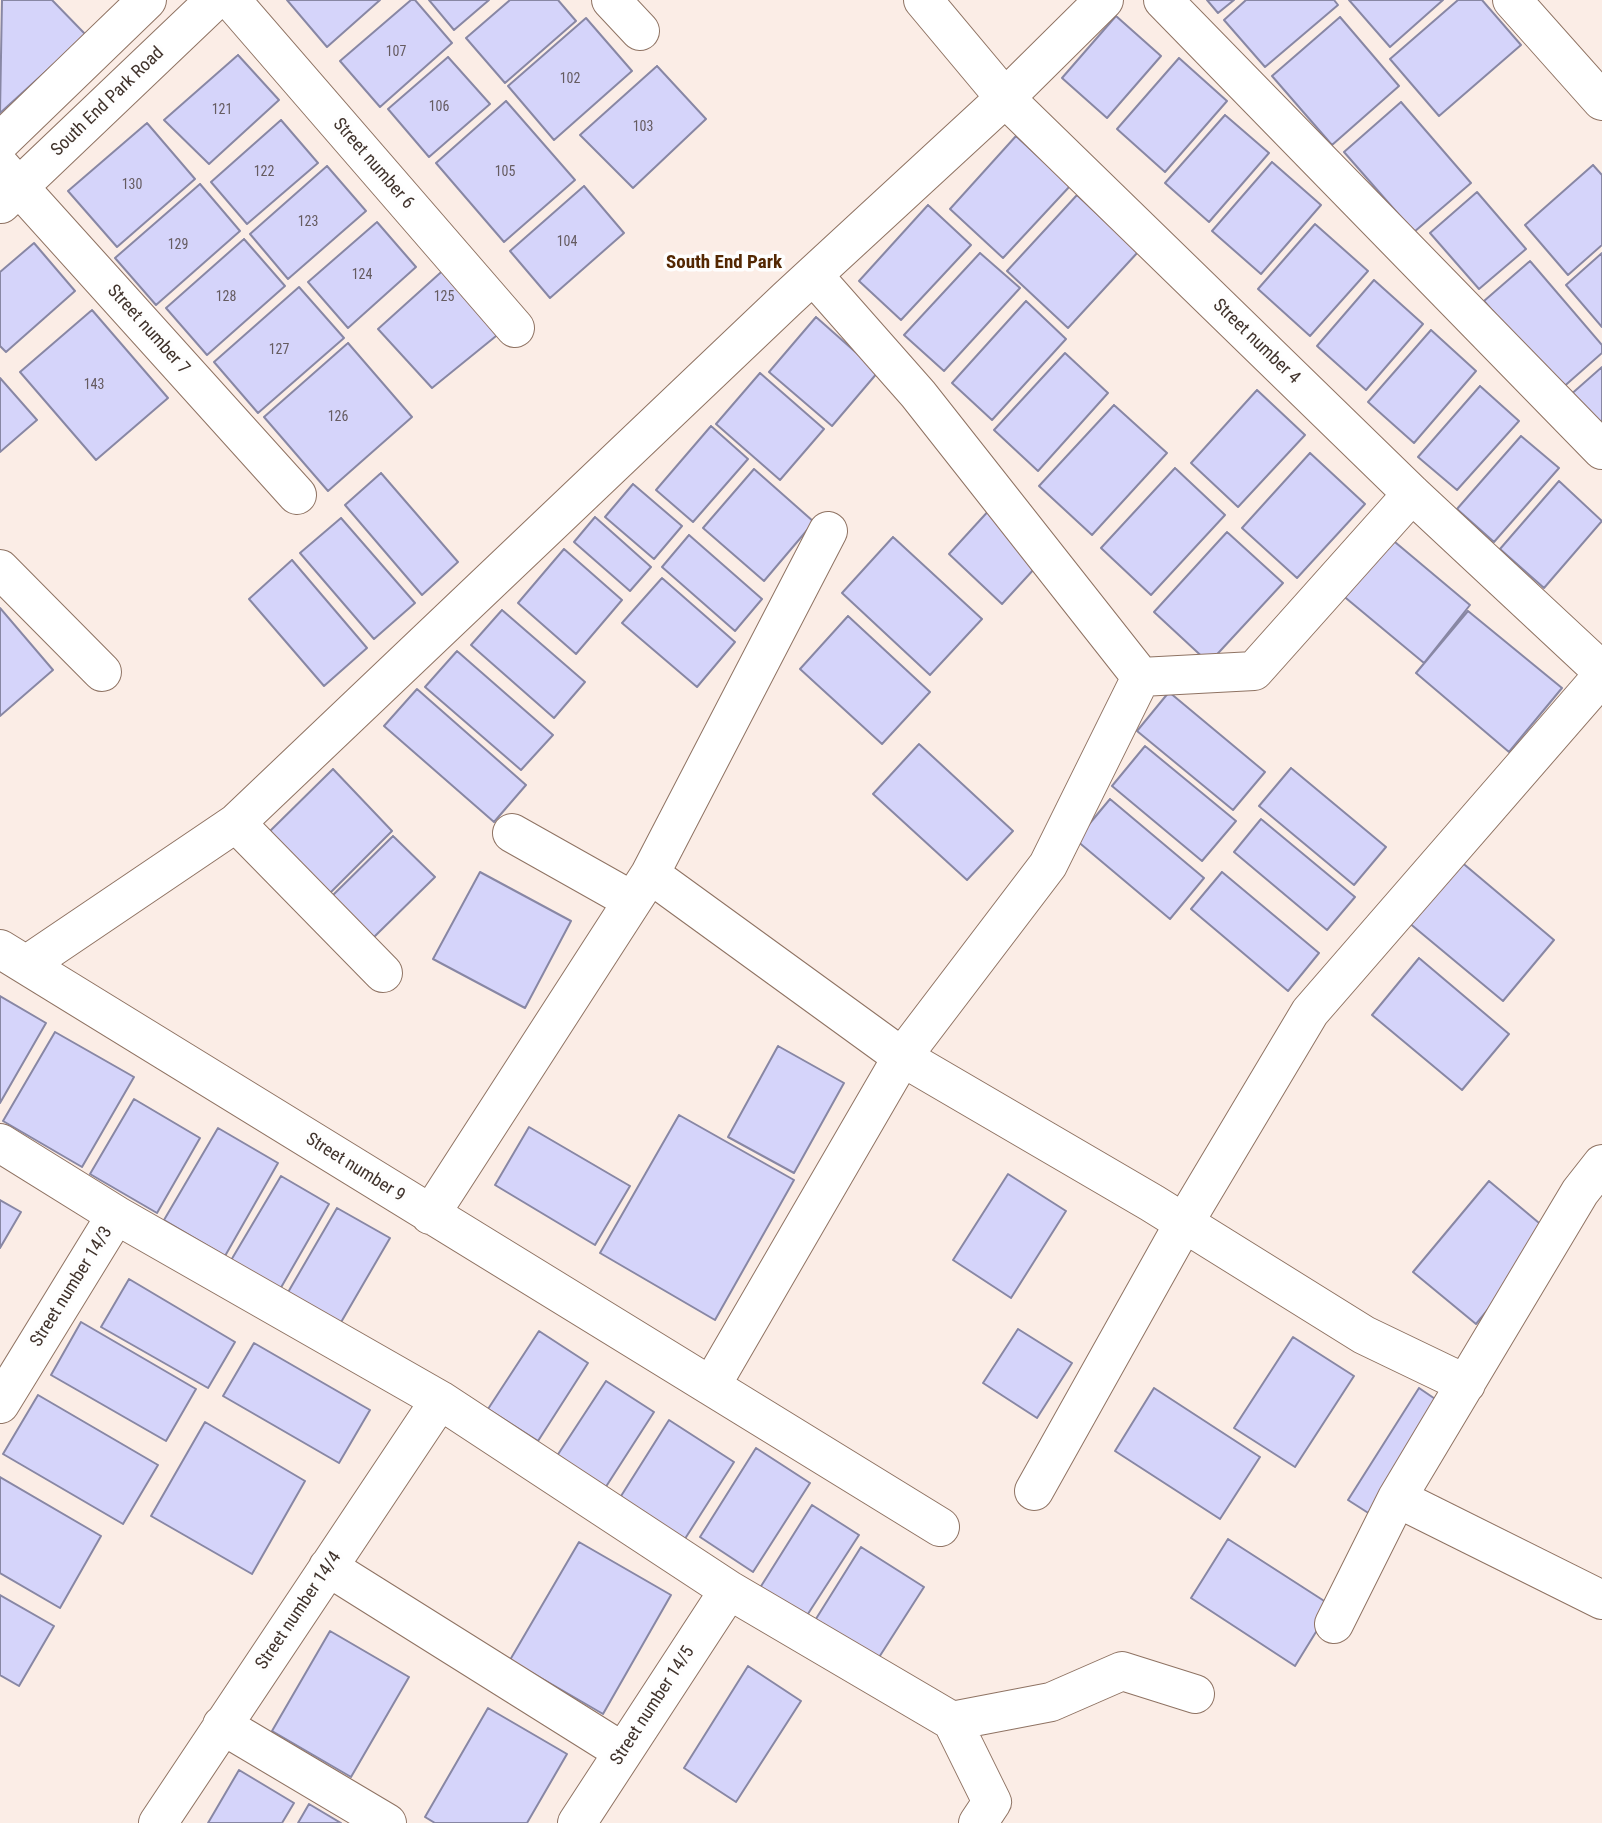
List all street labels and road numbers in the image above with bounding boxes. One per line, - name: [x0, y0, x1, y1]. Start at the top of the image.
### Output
- street label: South End Park Road: [47, 43, 169, 161]
- street label: Street number 6: [328, 114, 418, 214]
- street label: Street number 7: [102, 281, 194, 379]
- street label: Street number 4: [1208, 295, 1304, 389]
- street label: Street number 9: [301, 1129, 409, 1207]
- street label: Street number 14/3: [26, 1223, 118, 1351]
- street label: Street number 14/4: [252, 1548, 346, 1674]
- street label: Street number 14/5: [606, 1642, 700, 1770]

